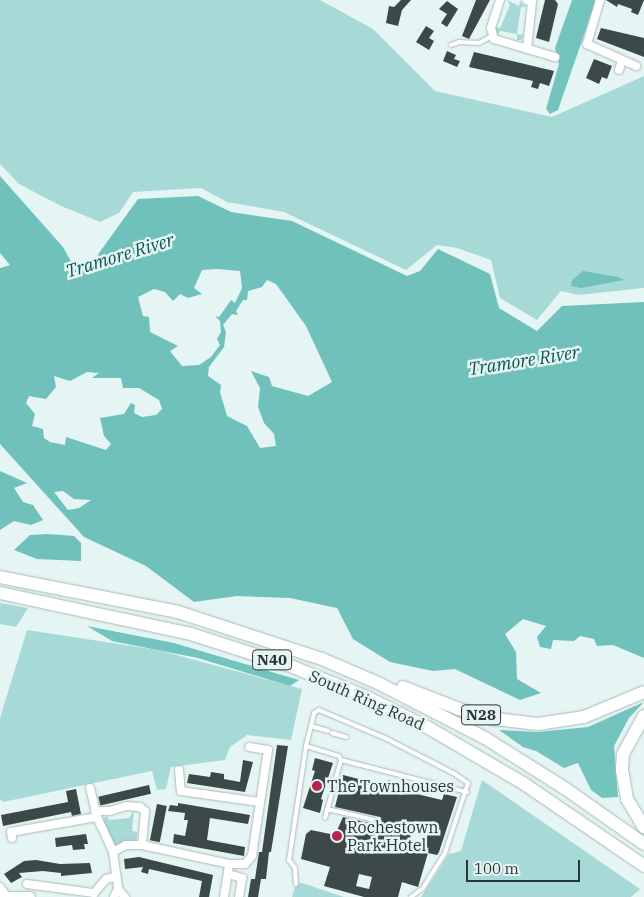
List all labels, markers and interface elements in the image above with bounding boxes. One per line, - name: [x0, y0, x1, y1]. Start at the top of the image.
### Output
- water label: Tramore River: [63, 229, 177, 283]
- water label: Tramore River: [467, 342, 581, 380]
- road number: N40: [252, 648, 292, 672]
- street label: South Ring Road: [306, 666, 428, 734]
- road number: N28: [461, 702, 501, 728]
- place label: The Townhouses: [327, 776, 454, 796]
- marker: The Townhouses: [311, 780, 323, 792]
- place label: Rochestown Park Hotel: [347, 817, 438, 855]
- marker: Rochestown Park Hotel: [331, 830, 343, 842]
- scale bar: [469, 850, 583, 882]
- text: 100 m: [474, 859, 519, 878]

